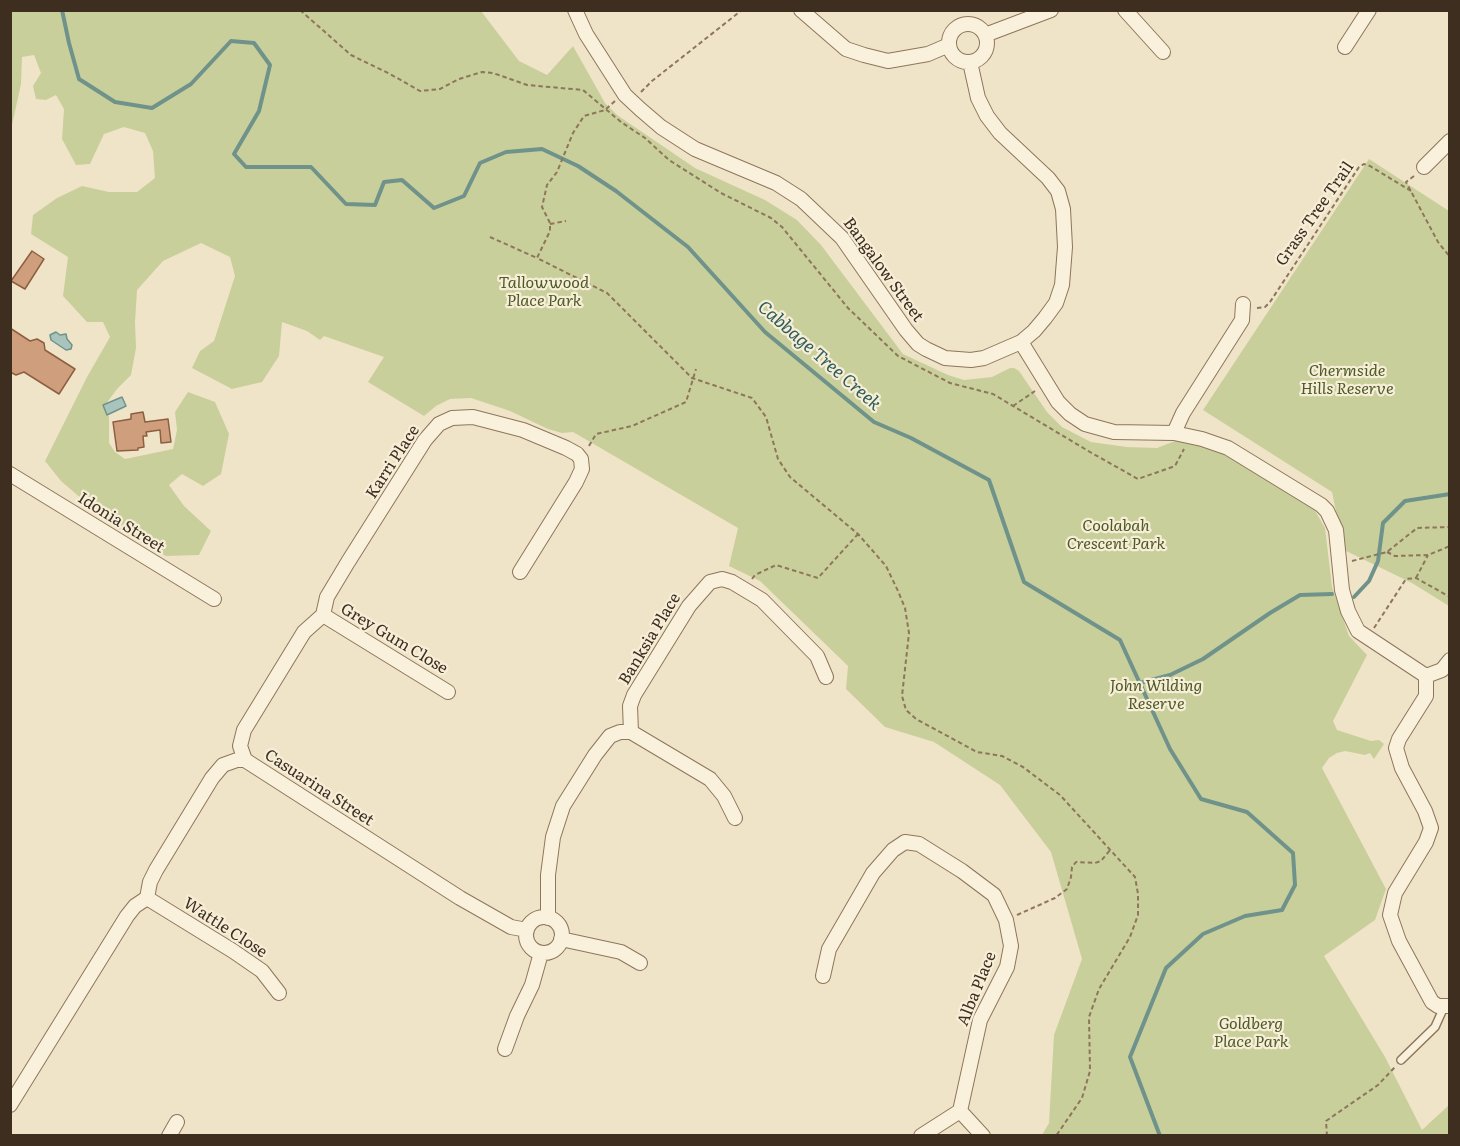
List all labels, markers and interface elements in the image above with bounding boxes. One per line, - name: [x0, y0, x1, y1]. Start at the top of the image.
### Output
- street label: Grass Tree Trail: [1272, 158, 1358, 270]
- street label: Bangalow Street: [839, 214, 927, 326]
- park label: Tallowwood Place Park: [499, 273, 589, 311]
- water label: Cabbage Tree Creek: [753, 297, 885, 415]
- park label: Chermside Hills Reserve: [1300, 361, 1394, 399]
- street label: Karri Place: [362, 422, 424, 502]
- street label: Idonia Street: [74, 489, 168, 557]
- park label: Coolabah Crescent Park: [1067, 516, 1165, 554]
- street label: Banksia Place: [615, 590, 685, 688]
- street label: Grey Gum Close: [337, 599, 451, 679]
- park label: John Wilding Reserve: [1110, 676, 1202, 714]
- street label: Casuarina Street: [261, 746, 377, 830]
- street label: Wattle Close: [180, 894, 270, 962]
- street label: Alba Place: [953, 949, 1001, 1029]
- park label: Goldberg Place Park: [1213, 1014, 1289, 1052]

